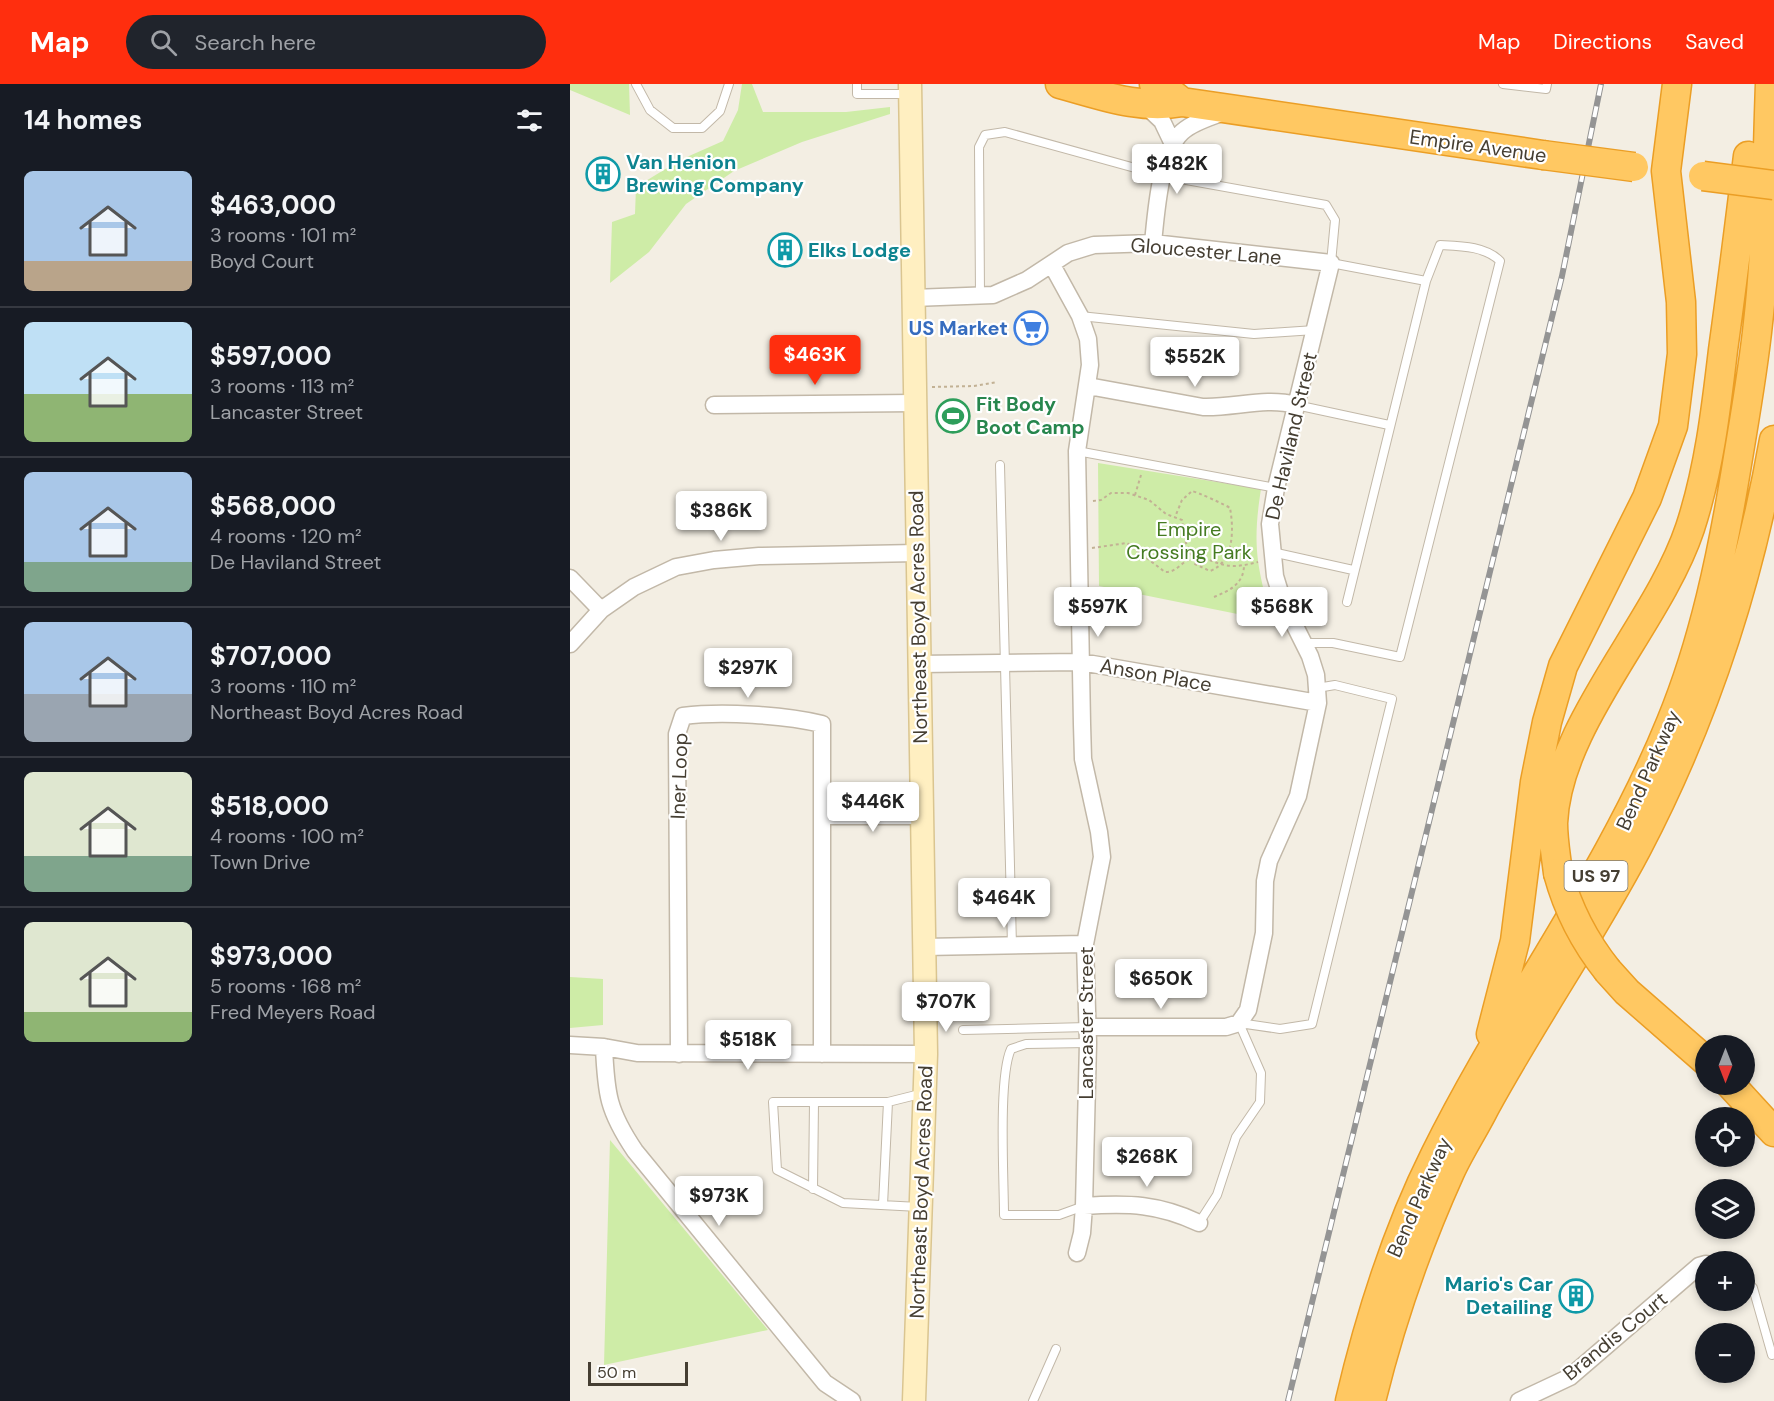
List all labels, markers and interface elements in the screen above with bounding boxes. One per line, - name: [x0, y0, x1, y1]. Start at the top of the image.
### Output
- search box: [126, 15, 546, 69]
- text: Map: [30, 24, 90, 61]
- icon: search: [147, 26, 180, 59]
- text: Search here: [195, 28, 316, 57]
- text: Map: [1478, 28, 1520, 56]
- text: Directions: [1553, 28, 1652, 56]
- text: Saved: [1685, 28, 1744, 56]
- text: 14 homes: [24, 103, 142, 137]
- icon: filters: [513, 104, 546, 137]
- street label: Empire Avenue: [1408, 124, 1548, 168]
- pin: $482K: [1135, 144, 1219, 195]
- place label: Van Henion Brewing Company: [626, 149, 804, 198]
- text: $482K: [1146, 150, 1208, 176]
- building icon: Van Henion Brewing Company: [585, 156, 621, 192]
- text: $463,000: [210, 188, 336, 222]
- icon: home: [72, 195, 144, 267]
- text: 3 rooms · 101 m²: [210, 222, 356, 248]
- street label: Gloucester Lane: [1130, 231, 1282, 271]
- building icon: Elks Lodge: [767, 232, 803, 268]
- place label: Elks Lodge: [808, 237, 911, 263]
- text: Boyd Court: [210, 248, 314, 274]
- supermarket icon: US Market: [1013, 310, 1049, 346]
- place label: US Market: [909, 315, 1008, 341]
- pin: $463K: [773, 335, 857, 386]
- pin: $552K: [1153, 337, 1237, 388]
- text: $597,000: [210, 339, 331, 373]
- text: $463K: [784, 341, 846, 367]
- text: $552K: [1164, 343, 1226, 369]
- icon: home: [72, 346, 144, 418]
- street label: De Haviland Street: [1259, 349, 1323, 522]
- text: 3 rooms · 113 m²: [210, 373, 354, 399]
- place label: Fit Body Boot Camp: [976, 391, 1085, 440]
- sports icon: Fit Body Boot Camp: [935, 398, 971, 434]
- text: Lancaster Street: [210, 399, 363, 425]
- text: $568,000: [210, 489, 336, 523]
- street label: Northeast Boyd Acres Road: [903, 490, 933, 744]
- pin: $386K: [679, 491, 763, 542]
- icon: home: [72, 496, 144, 568]
- text: $386K: [690, 497, 752, 523]
- park label: Empire Crossing Park: [1126, 516, 1252, 565]
- text: 4 rooms · 120 m²: [210, 523, 362, 549]
- text: De Haviland Street: [210, 549, 381, 575]
- pin: $597K: [1056, 587, 1140, 638]
- pin: $568K: [1240, 587, 1324, 638]
- text: $597K: [1068, 593, 1128, 619]
- text: $568K: [1251, 593, 1313, 619]
- text: $707,000: [210, 639, 332, 673]
- icon: home: [72, 646, 144, 718]
- pin: $297K: [706, 648, 790, 699]
- street label: Anson Place: [1098, 652, 1214, 698]
- text: $297K: [718, 654, 778, 680]
- text: 3 rooms · 110 m²: [210, 673, 356, 699]
- text: Northeast Boyd Acres Road: [210, 699, 463, 725]
- street label: Bend Parkway: [1610, 706, 1686, 834]
- street label: Iner Loop: [664, 732, 694, 820]
- pin: $446K: [831, 782, 915, 833]
- text: $446K: [841, 788, 905, 814]
- text: $518,000: [210, 789, 329, 823]
- icon: home: [72, 796, 144, 868]
- text: 4 rooms · 100 m²: [210, 823, 364, 849]
- text: Town Drive: [210, 849, 310, 875]
- road number: US 97: [1564, 861, 1628, 891]
- pin: $464K: [962, 878, 1046, 929]
- text: $464K: [972, 884, 1036, 910]
- text: $973,000: [210, 939, 333, 973]
- icon: home: [72, 946, 144, 1018]
- street label: Lancaster Street: [1073, 946, 1099, 1100]
- pin: $650K: [1119, 959, 1203, 1010]
- text: $650K: [1129, 965, 1193, 991]
- text: 5 rooms · 168 m²: [210, 973, 361, 999]
- pin: $707K: [904, 982, 988, 1033]
- text: $707K: [916, 988, 976, 1014]
- text: Fred Meyers Road: [210, 999, 376, 1025]
- pin: $518K: [706, 1020, 790, 1071]
- text: $518K: [719, 1026, 777, 1052]
- north arrow: [1695, 1035, 1755, 1095]
- map controls: [1695, 1035, 1755, 1383]
- street label: Northeast Boyd Acres Road: [904, 1065, 938, 1319]
- button: locate: [1695, 1107, 1755, 1167]
- street label: Bend Parkway: [1381, 1133, 1457, 1261]
- pin: $268K: [1105, 1137, 1189, 1188]
- text: $268K: [1116, 1143, 1178, 1169]
- pin: $973K: [677, 1176, 761, 1227]
- button: layers: [1695, 1179, 1755, 1239]
- text: $973K: [689, 1182, 749, 1208]
- button: +: [1695, 1251, 1755, 1311]
- place label: Mario's Car Detailing: [1445, 1271, 1553, 1320]
- building icon: Mario's Car Detailing: [1558, 1278, 1594, 1314]
- street label: Brandis Court: [1557, 1286, 1673, 1386]
- button: −: [1695, 1323, 1755, 1383]
- scale bar: [588, 1359, 688, 1386]
- text: 50 m: [597, 1362, 636, 1383]

